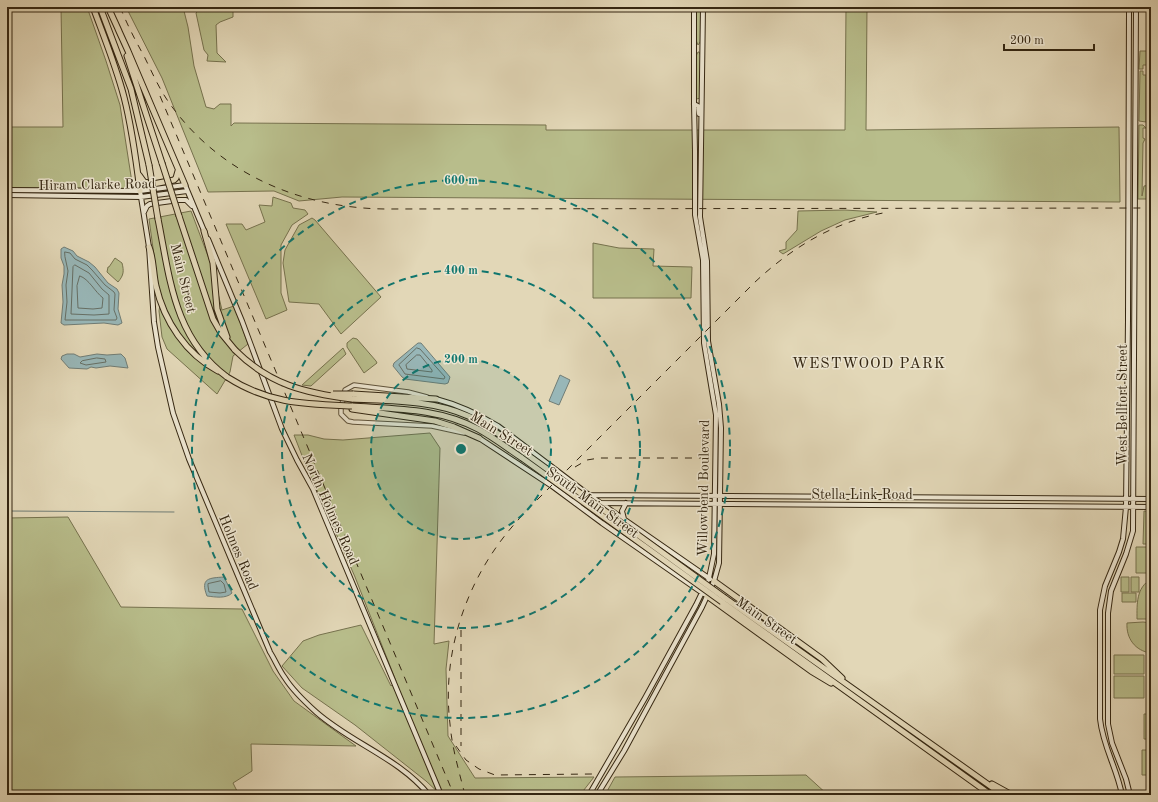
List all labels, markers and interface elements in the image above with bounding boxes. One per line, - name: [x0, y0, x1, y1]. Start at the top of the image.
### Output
- scale bar: [1004, 26, 1094, 52]
- text: 200 m: [1010, 35, 1044, 47]
- text: 600 m: [444, 175, 478, 187]
- street label: Hiram Clarke Road: [38, 177, 156, 193]
- street label: Main Street: [168, 242, 198, 314]
- text: 400 m: [444, 265, 478, 277]
- street label: West Bellfort Street: [1116, 344, 1130, 466]
- text: 200 m: [444, 354, 478, 366]
- district label: WESTWOOD PARK: [792, 357, 946, 372]
- street label: Main Street: [468, 409, 535, 459]
- street label: Willowbend Boulevard: [696, 419, 712, 557]
- centre of rings: [454, 442, 468, 456]
- street label: North Holmes Road: [299, 452, 361, 567]
- street label: South Main Street: [544, 465, 641, 541]
- street label: Stella Link Road: [811, 488, 913, 502]
- street label: Holmes Road: [216, 513, 260, 592]
- street label: Main Street: [733, 595, 800, 647]

